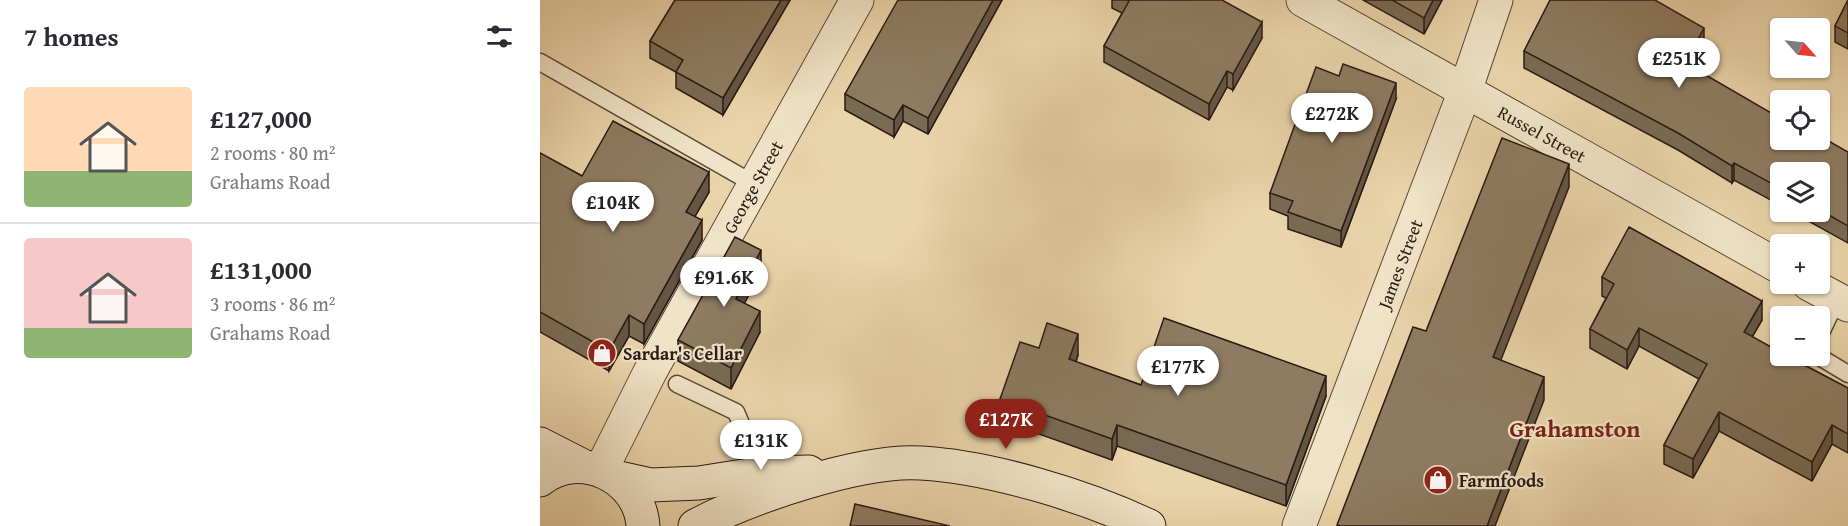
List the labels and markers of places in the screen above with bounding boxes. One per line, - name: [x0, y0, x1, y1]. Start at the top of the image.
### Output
- pin: £251K: [1637, 38, 1721, 89]
- pin: £272K: [1290, 93, 1374, 144]
- pin: £104K: [571, 182, 655, 233]
- pin: £91.6K: [675, 257, 773, 308]
- shop icon: Sardar's Cellar: [586, 337, 618, 369]
- place label: Sardar's Cellar: [623, 340, 743, 367]
- pin: £177K: [1136, 346, 1220, 397]
- pin: £127K: [964, 399, 1048, 450]
- pin: £131K: [719, 420, 803, 471]
- shop icon: Farmfoods: [1422, 464, 1454, 496]
- place label: Farmfoods: [1459, 467, 1544, 494]

